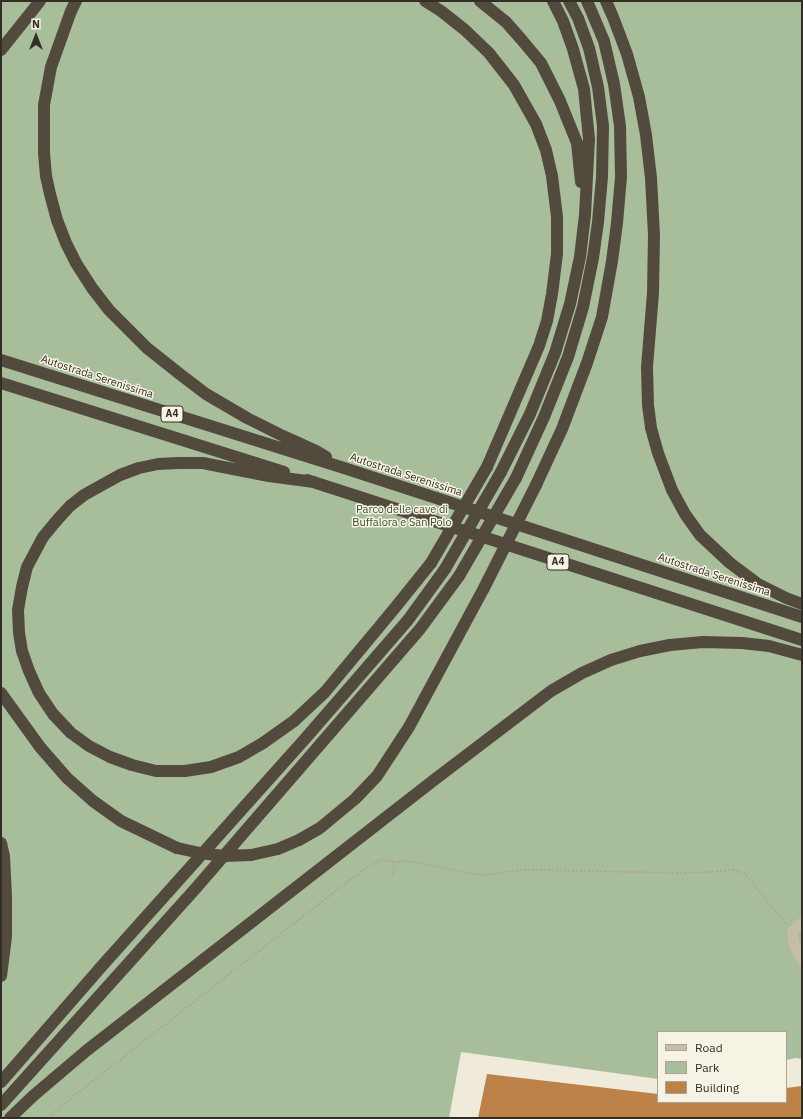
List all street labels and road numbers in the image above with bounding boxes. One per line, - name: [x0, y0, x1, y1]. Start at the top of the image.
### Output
- street label: Autostrada Serenissima: [39, 353, 155, 401]
- road number: A4: [161, 406, 183, 422]
- street label: Autostrada Serenissima: [348, 451, 464, 499]
- street label: Autostrada Serenissima: [656, 551, 772, 599]
- road number: A4: [547, 554, 569, 570]

